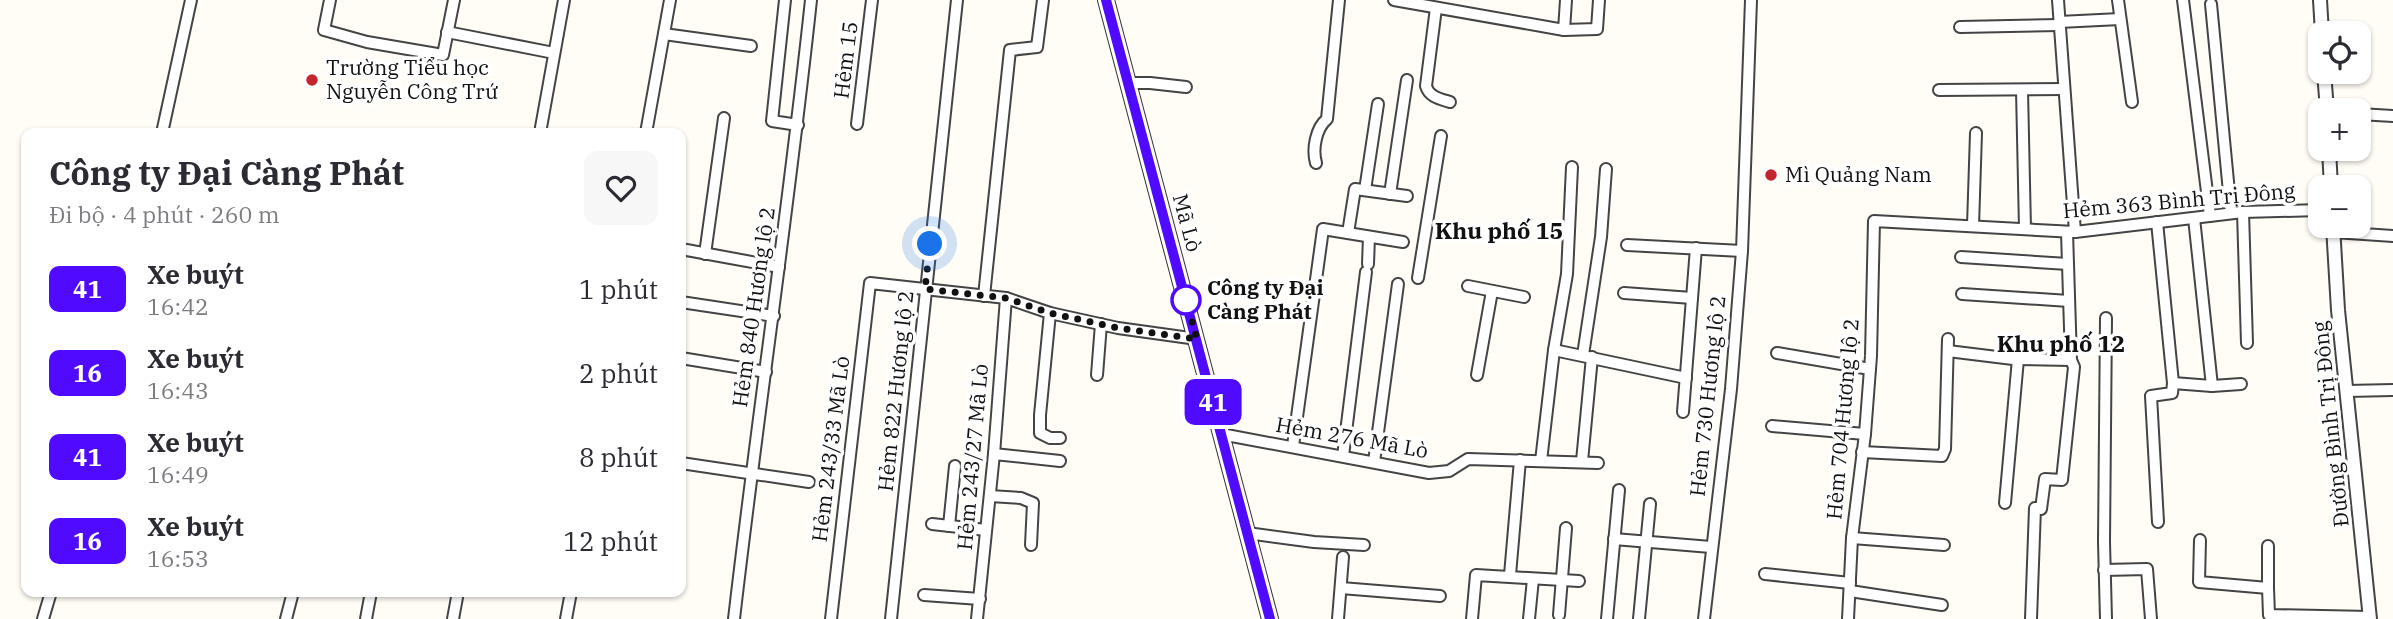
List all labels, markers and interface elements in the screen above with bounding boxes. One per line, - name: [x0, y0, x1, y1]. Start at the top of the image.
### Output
- street label: Hẻm 15: [826, 20, 864, 100]
- map controls: [2308, 21, 2371, 238]
- button: locate: [2308, 21, 2371, 84]
- place label: Trường Tiểu học Nguyễn Công Trứ: [326, 53, 498, 105]
- marker: Trường Tiểu học Nguyễn Công Trứ: [304, 72, 320, 88]
- button: +: [2308, 98, 2371, 161]
- text: Công ty Đại Càng Phát: [49, 151, 404, 194]
- button: heart: [584, 151, 658, 225]
- place label: Mì Quảng Nam: [1785, 160, 1932, 188]
- marker: Mì Quảng Nam: [1763, 167, 1779, 183]
- button: −: [2308, 175, 2371, 238]
- street label: Hẻm 363 Bình Trị Đông: [2062, 176, 2297, 224]
- street label: Mã Lò: [1167, 191, 1209, 255]
- text: Đi bộ · 4 phút · 260 m: [49, 199, 280, 229]
- street label: Hẻm 840 Hương lộ 2: [725, 205, 781, 409]
- district label: Khu phố 15: [1435, 215, 1563, 245]
- your location: [912, 226, 947, 261]
- text: Xe buýt: [147, 257, 244, 291]
- text: 1 phút: [579, 272, 658, 306]
- text: 41: [73, 273, 102, 305]
- place label: Công ty Đại Càng Phát: [1207, 273, 1324, 325]
- marker: Công ty Đại Càng Phát: [1171, 285, 1201, 315]
- street label: Hẻm 822 Hương lộ 2: [871, 289, 919, 493]
- text: 16:42: [147, 291, 209, 321]
- street label: Hẻm 730 Hương lộ 2: [1683, 294, 1731, 498]
- street label: Hẻm 704 Hương lộ 2: [1819, 317, 1865, 521]
- street label: Đường Bình Trị Đông: [2305, 319, 2355, 529]
- district label: Khu phố 12: [1997, 328, 2125, 358]
- text: Xe buýt: [147, 341, 244, 375]
- street label: Hẻm 243/33 Mã Lò: [805, 354, 855, 543]
- text: 2 phút: [579, 356, 658, 390]
- text: 16: [73, 357, 102, 389]
- street label: Hẻm 243/27 Mã Lò: [950, 362, 994, 551]
- text: 16:43: [147, 375, 209, 405]
- line badge: 41: [1182, 379, 1244, 425]
- text: 41: [1199, 386, 1227, 418]
- street label: Hẻm 276 Mã Lò: [1274, 410, 1431, 464]
- text: Xe buýt: [147, 425, 244, 459]
- text: 8 phút: [579, 440, 658, 474]
- text: 41: [73, 441, 102, 473]
- text: 16:49: [147, 459, 209, 489]
- text: Xe buýt: [147, 509, 244, 543]
- text: 12 phút: [563, 524, 658, 558]
- text: 16: [73, 525, 102, 557]
- text: 16:53: [147, 543, 209, 573]

